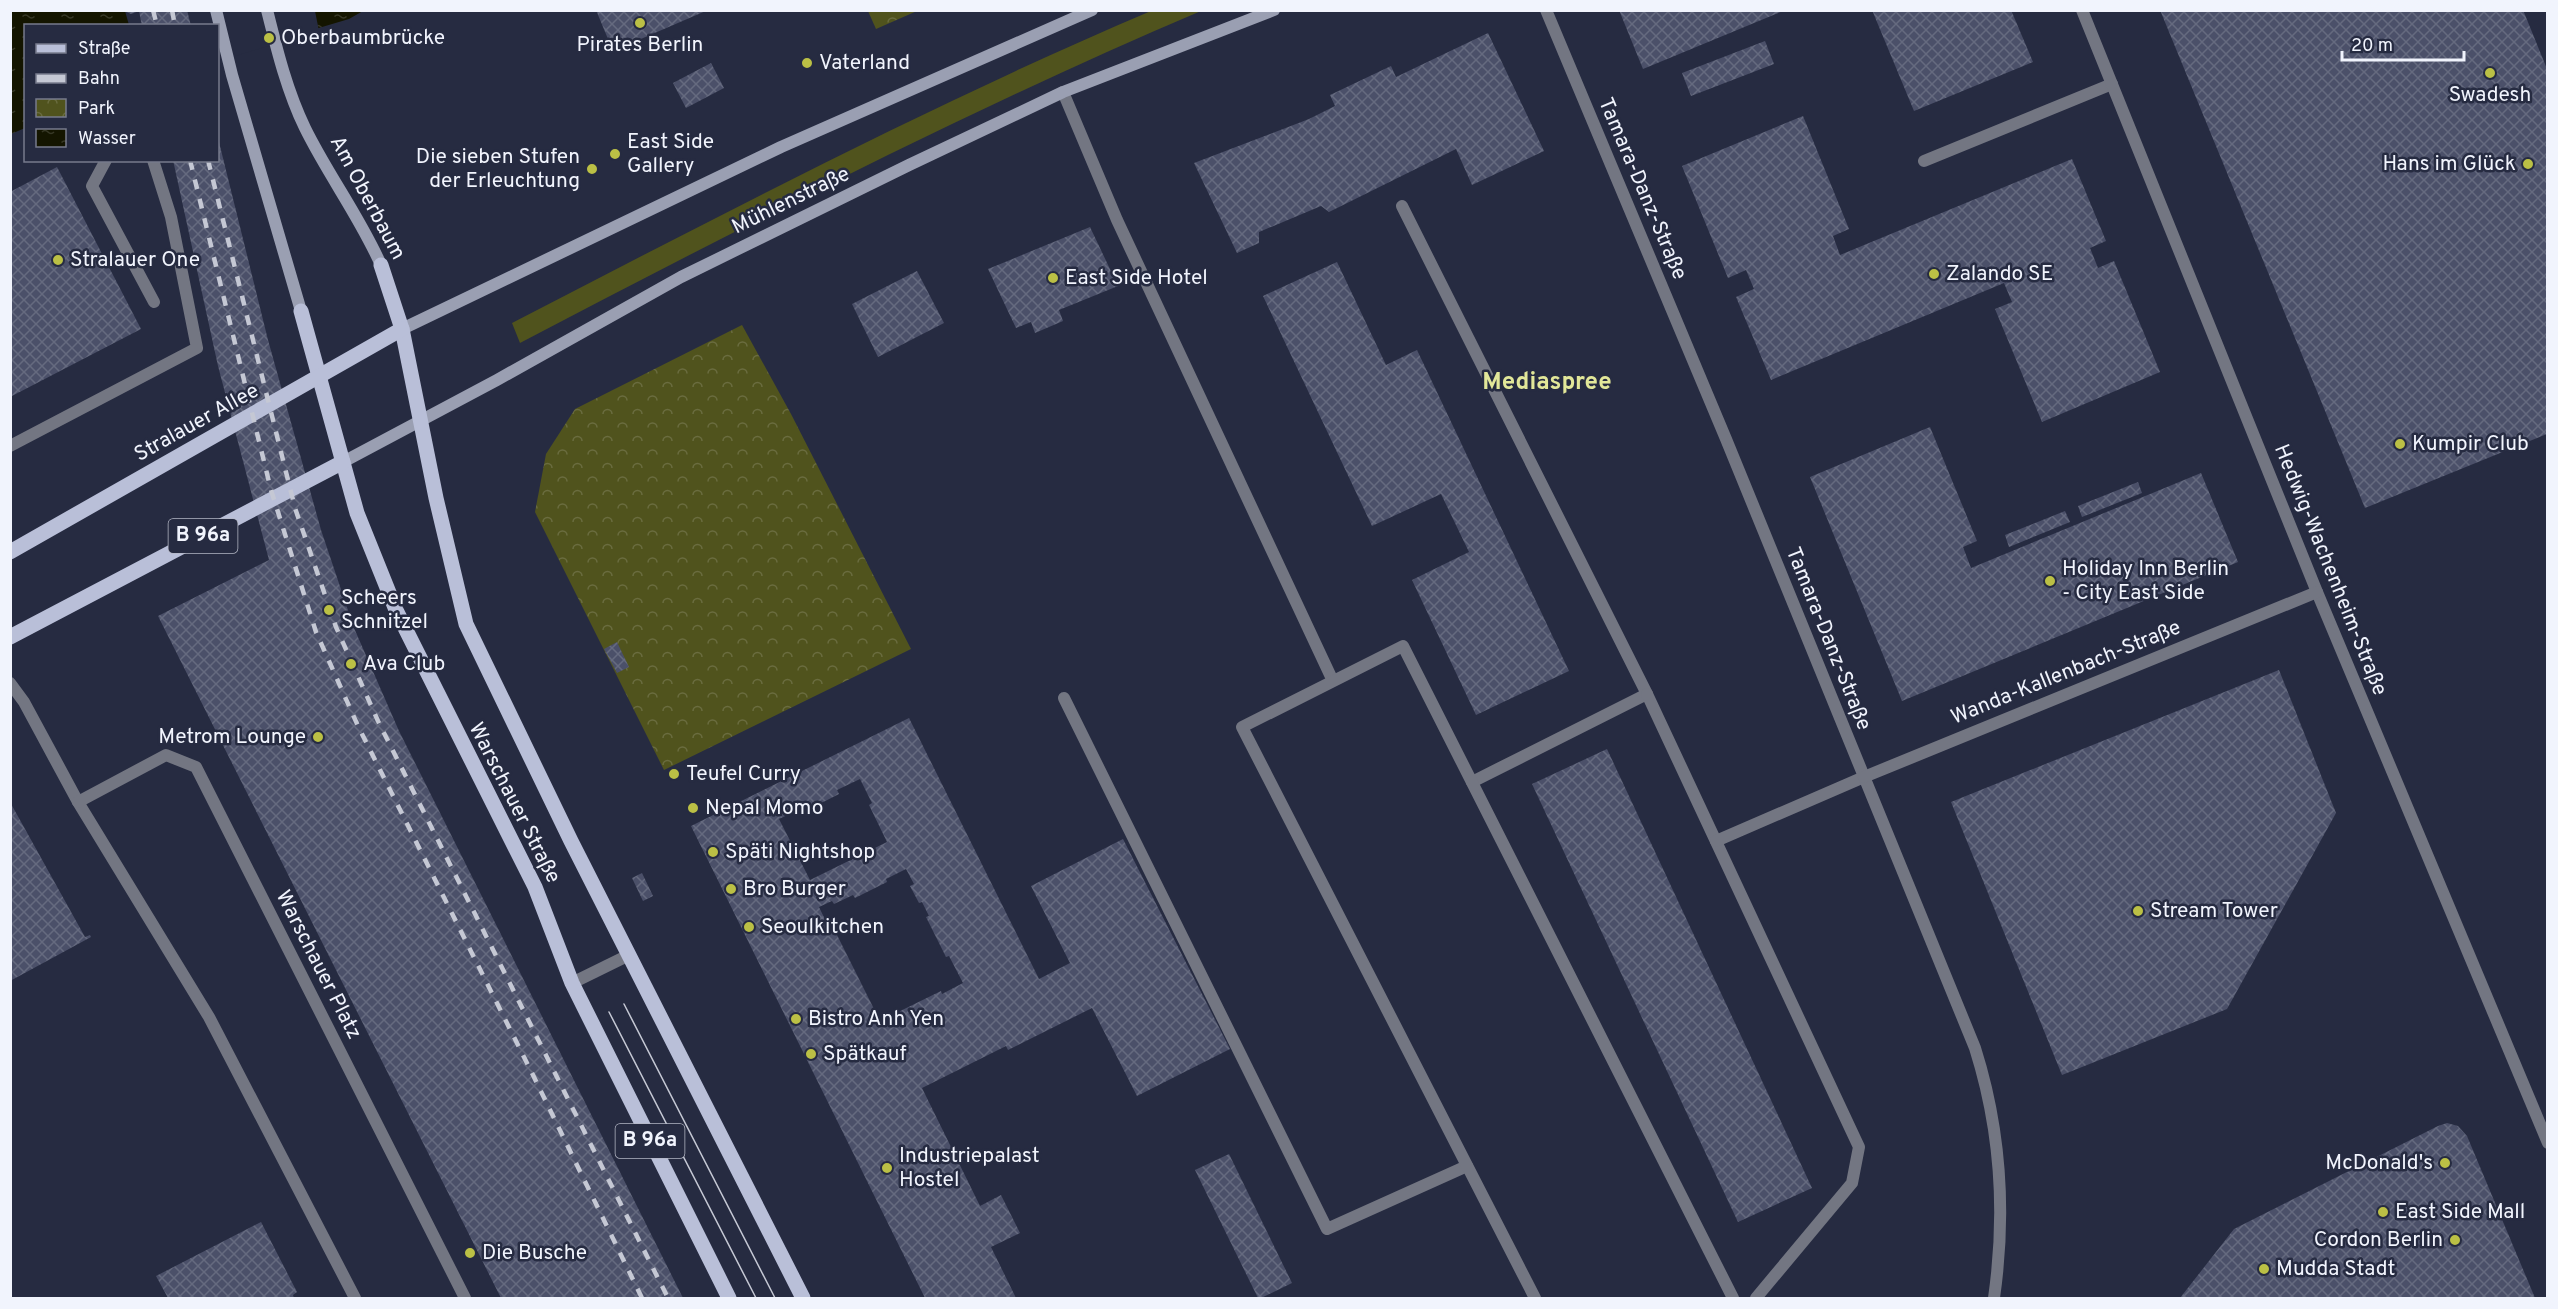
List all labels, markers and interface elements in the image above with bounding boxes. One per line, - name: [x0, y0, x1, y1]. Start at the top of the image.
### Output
- marker: Pirates Berlin: [633, 16, 647, 30]
- legend: [24, 24, 219, 162]
- scale bar: [2342, 24, 2464, 62]
- place label: Oberbaumbrücke: [281, 25, 445, 52]
- marker: Oberbaumbrücke: [262, 31, 276, 45]
- place label: Pirates Berlin: [577, 32, 703, 59]
- text: 20 m: [2351, 35, 2393, 58]
- text: Straße: [78, 38, 130, 61]
- place label: Vaterland: [819, 50, 910, 77]
- marker: Vaterland: [800, 56, 814, 70]
- marker: Swadesh: [2483, 66, 2497, 80]
- text: Bahn: [78, 68, 120, 91]
- place label: Swadesh: [2449, 82, 2531, 109]
- street label: Tamara-Danz-Straße: [1591, 94, 1693, 284]
- text: Park: [78, 98, 115, 121]
- text: Wasser: [78, 128, 136, 151]
- place label: East Side Gallery: [627, 129, 714, 180]
- street label: Am Oberbaum: [323, 131, 411, 265]
- place label: Die sieben Stufen der Erleuchtung: [416, 144, 580, 195]
- marker: East Side Gallery: [608, 147, 622, 161]
- place label: Hans im Glück: [2383, 151, 2516, 178]
- marker: Hans im Glück: [2521, 157, 2535, 171]
- street label: Mühlenstraße: [728, 161, 854, 241]
- marker: Die sieben Stufen der Erleuchtung: [585, 162, 599, 176]
- place label: Stralauer One: [70, 247, 200, 274]
- marker: Stralauer One: [51, 253, 65, 267]
- place label: Zalando SE: [1946, 261, 2053, 288]
- place label: East Side Hotel: [1065, 265, 1208, 292]
- marker: Zalando SE: [1927, 267, 1941, 281]
- marker: East Side Hotel: [1046, 271, 1060, 285]
- district label: Mediaspree: [1482, 368, 1612, 398]
- street label: Stralauer Allee: [130, 378, 264, 468]
- place label: Kumpir Club: [2412, 431, 2529, 458]
- marker: Kumpir Club: [2393, 437, 2407, 451]
- street label: Hedwig-Wachenheim-Straße: [2267, 440, 2393, 700]
- road number: B 96a: [168, 519, 238, 553]
- street label: Tamara-Danz-Straße: [1779, 543, 1877, 735]
- place label: Holiday Inn Berlin - City East Side: [2062, 556, 2229, 607]
- marker: Holiday Inn Berlin - City East Side: [2043, 574, 2057, 588]
- place label: Scheers Schnitzel: [341, 585, 428, 636]
- marker: Scheers Schnitzel: [322, 603, 336, 617]
- street label: Wanda-Kallenbach-Straße: [1947, 614, 2185, 732]
- place label: Ava Club: [363, 651, 445, 678]
- marker: Ava Club: [344, 657, 358, 671]
- street label: Warschauer Straße: [462, 718, 566, 888]
- place label: Metrom Lounge: [158, 724, 306, 751]
- marker: Metrom Lounge: [311, 730, 325, 744]
- place label: Teufel Curry: [686, 761, 801, 788]
- marker: Teufel Curry: [667, 767, 681, 781]
- place label: Nepal Momo: [705, 795, 823, 822]
- marker: Nepal Momo: [686, 801, 700, 815]
- place label: Späti Nightshop: [725, 839, 875, 866]
- marker: Späti Nightshop: [706, 845, 720, 859]
- place label: Bro Burger: [743, 876, 846, 903]
- marker: Bro Burger: [724, 882, 738, 896]
- street label: Warschauer Platz: [269, 886, 367, 1044]
- place label: Stream Tower: [2150, 898, 2278, 925]
- marker: Stream Tower: [2131, 904, 2145, 918]
- place label: Seoulkitchen: [761, 914, 884, 941]
- marker: Seoulkitchen: [742, 920, 756, 934]
- place label: Bistro Anh Yen: [808, 1006, 944, 1033]
- marker: Bistro Anh Yen: [789, 1012, 803, 1026]
- place label: Spätkauf: [823, 1041, 907, 1068]
- marker: Spätkauf: [804, 1047, 818, 1061]
- road number: B 96a: [616, 1124, 684, 1158]
- place label: Industriepalast Hostel: [899, 1143, 1040, 1194]
- place label: McDonald's: [2325, 1150, 2433, 1177]
- marker: McDonald's: [2438, 1156, 2452, 1170]
- marker: Industriepalast Hostel: [880, 1161, 894, 1175]
- place label: East Side Mall: [2395, 1199, 2525, 1226]
- marker: East Side Mall: [2376, 1205, 2390, 1219]
- place label: Cordon Berlin: [2314, 1227, 2443, 1254]
- marker: Cordon Berlin: [2448, 1233, 2462, 1247]
- place label: Die Busche: [482, 1240, 587, 1267]
- marker: Die Busche: [463, 1246, 477, 1260]
- place label: Mudda Stadt: [2276, 1256, 2395, 1283]
- marker: Mudda Stadt: [2257, 1262, 2271, 1276]

